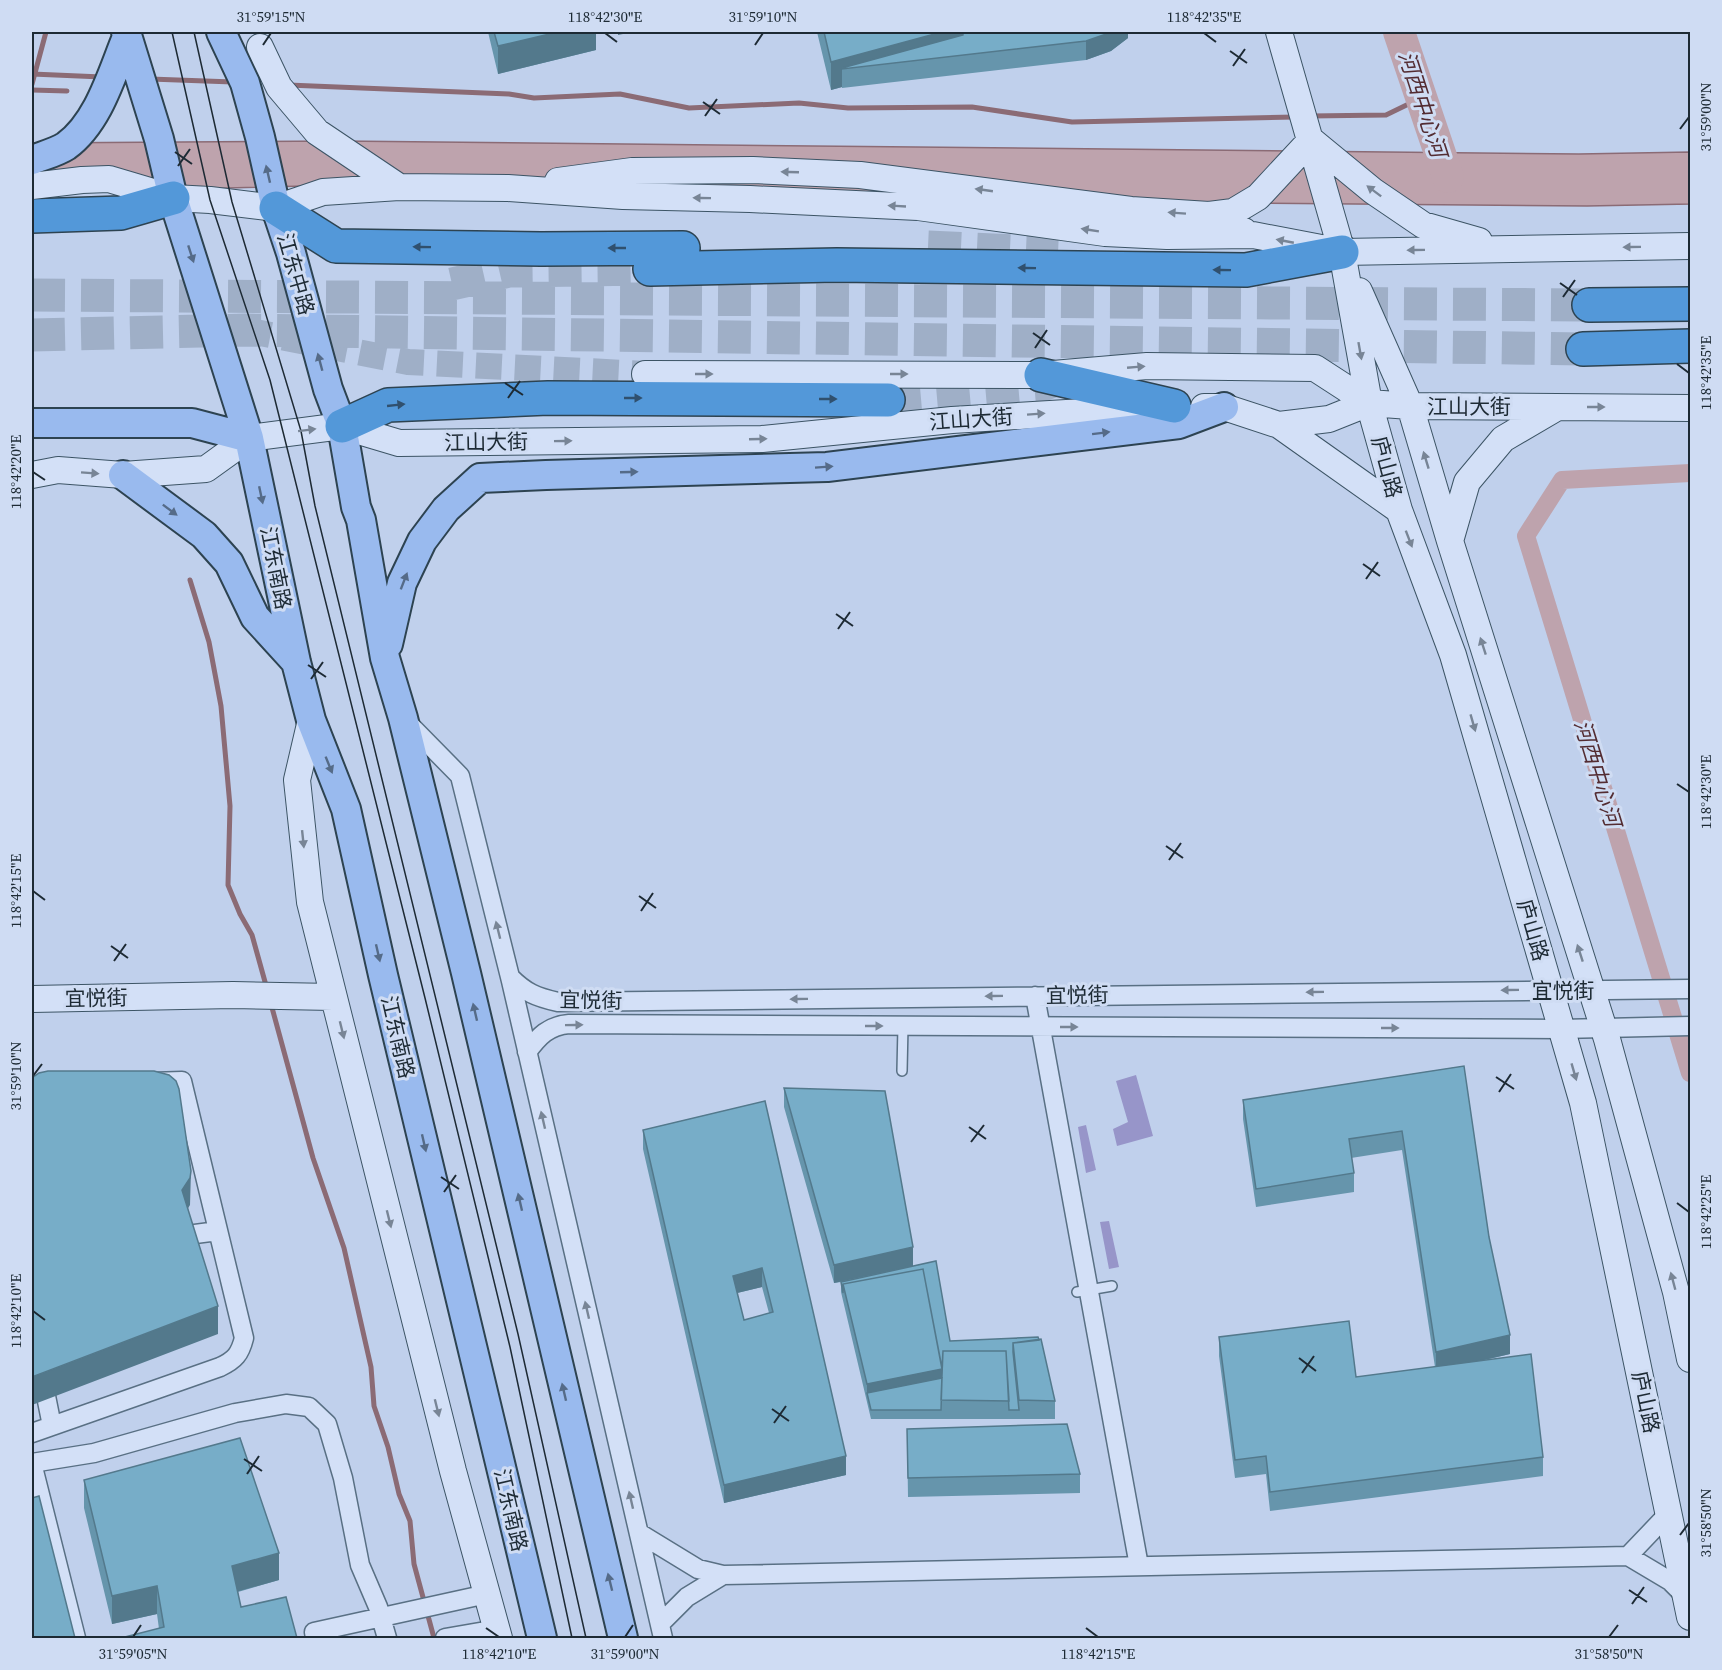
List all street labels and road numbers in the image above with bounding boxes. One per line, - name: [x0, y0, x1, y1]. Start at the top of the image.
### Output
- street label: 江东中路: [270, 230, 322, 318]
- street label: 江山大街: [1427, 392, 1511, 421]
- street label: 江山大街: [928, 402, 1014, 436]
- street label: 江山大街: [444, 427, 528, 457]
- street label: 庐山路: [1365, 433, 1409, 501]
- street label: 江东南路: [254, 524, 298, 612]
- street label: 庐山路: [1510, 896, 1556, 964]
- street label: 宜悦街: [1532, 976, 1595, 1005]
- street label: 宜悦街: [1045, 980, 1109, 1010]
- street label: 宜悦街: [64, 983, 128, 1013]
- street label: 宜悦街: [559, 985, 623, 1015]
- street label: 江东南路: [374, 993, 422, 1081]
- street label: 庐山路: [1625, 1368, 1667, 1436]
- street label: 江东南路: [487, 1466, 535, 1554]

